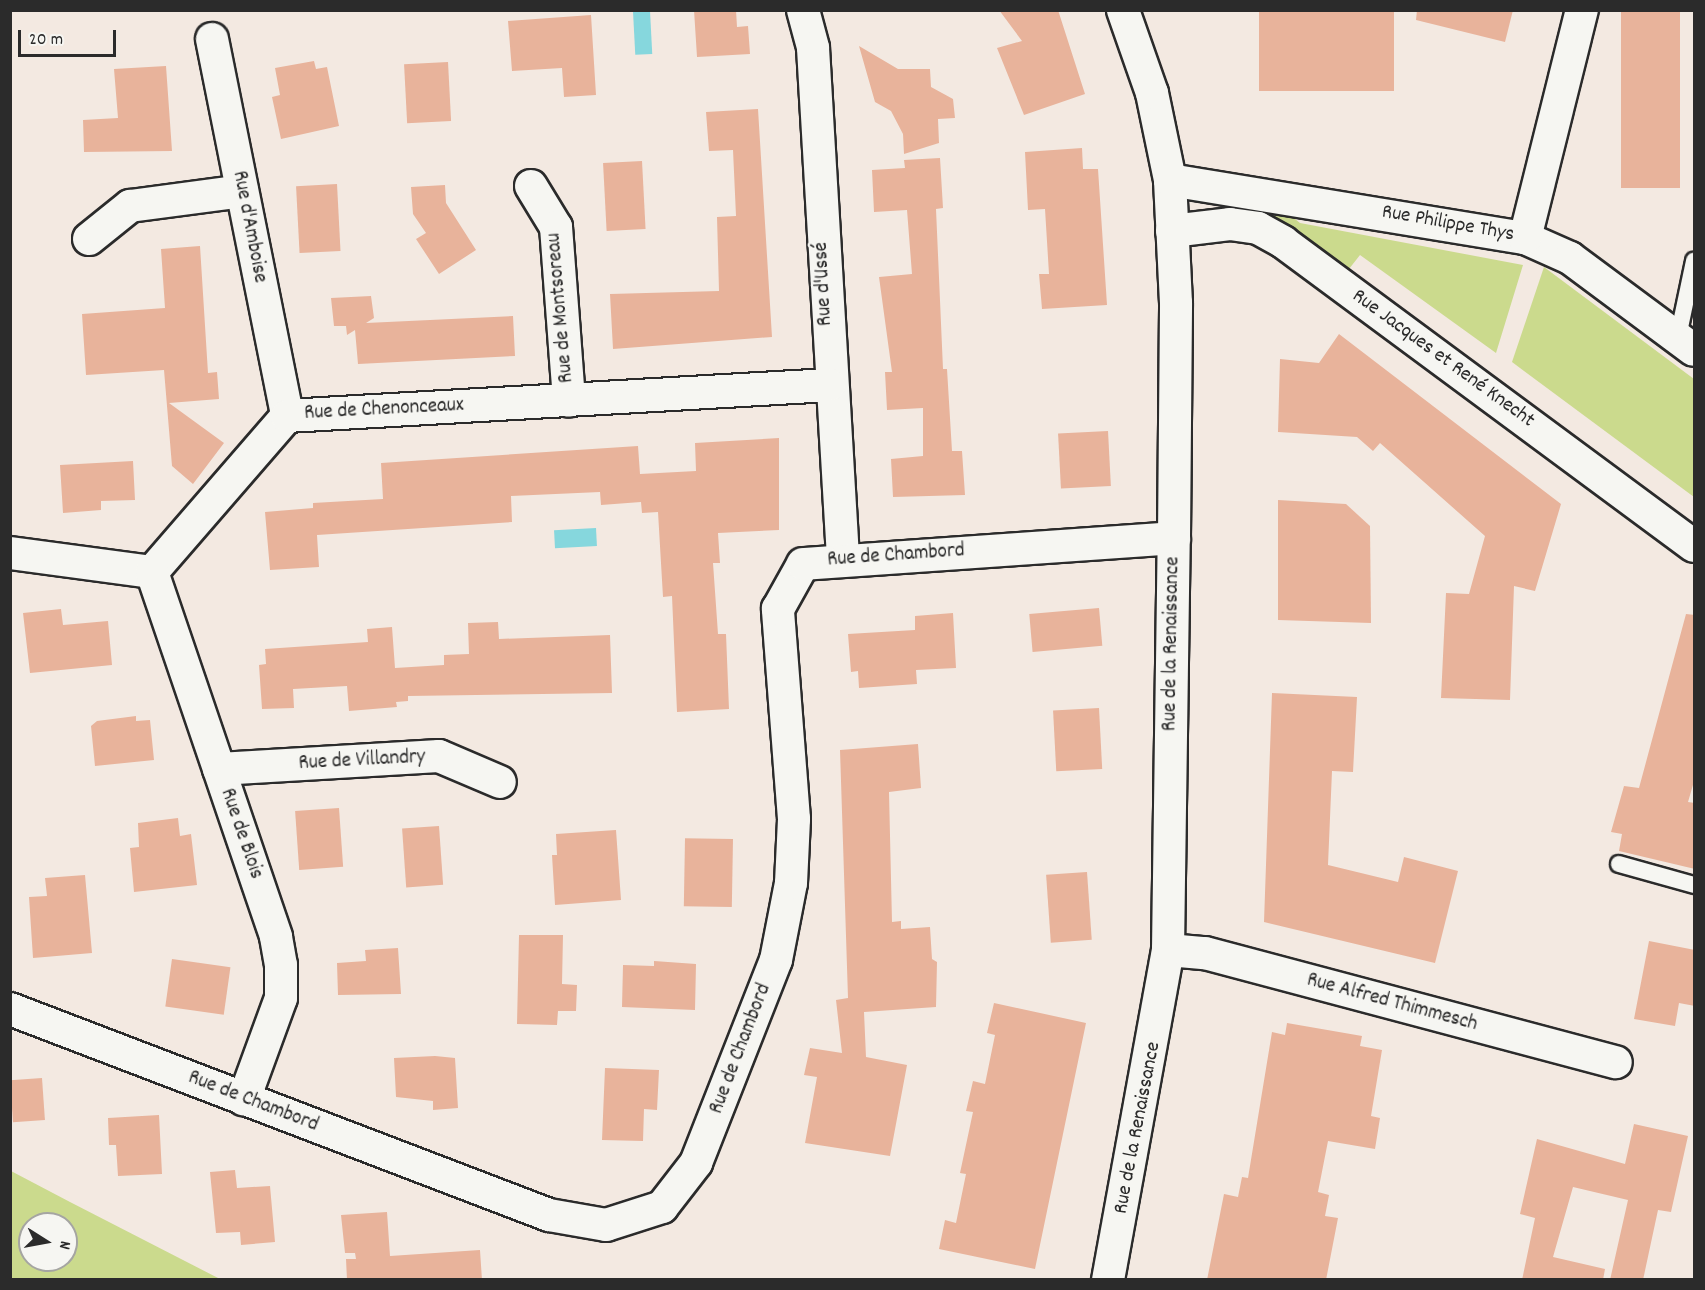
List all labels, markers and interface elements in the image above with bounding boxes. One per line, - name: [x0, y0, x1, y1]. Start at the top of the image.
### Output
- scale bar: [21, 18, 118, 56]
- text: 20 m: [29, 28, 63, 53]
- street label: Rue d'Amboise: [226, 169, 272, 285]
- street label: Rue Philippe Thys: [1380, 200, 1516, 248]
- street label: Rue de Montsoreau: [542, 232, 580, 384]
- street label: Rue d'Ussé: [809, 241, 839, 327]
- street label: Rue Jacques et René Knecht: [1347, 284, 1539, 434]
- street label: Rue de Chenonceaux: [304, 393, 464, 427]
- street label: Rue de Chambord: [827, 539, 965, 573]
- street label: Rue de la Renaissance: [1158, 556, 1186, 732]
- street label: Rue de Villandry: [298, 745, 426, 777]
- street label: Rue de Blois: [214, 785, 268, 883]
- street label: Rue Alfred Thimmesch: [1304, 968, 1480, 1038]
- street label: Rue de Chambord: [705, 980, 777, 1118]
- street label: Rue de la Renaissance: [1109, 1040, 1167, 1216]
- street label: Rue de Chambord: [184, 1066, 322, 1138]
- north arrow: [18, 1212, 78, 1272]
- text: N: [52, 1239, 76, 1251]

